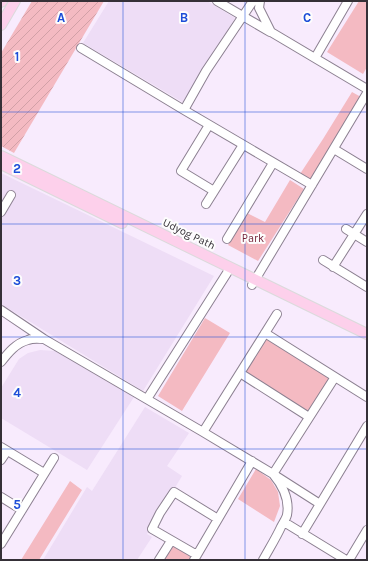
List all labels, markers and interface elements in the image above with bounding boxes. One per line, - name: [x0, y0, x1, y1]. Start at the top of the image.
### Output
- text: A: [57, 10, 65, 25]
- text: B: [180, 10, 188, 25]
- text: C: [303, 10, 311, 25]
- text: 1: [15, 49, 19, 64]
- text: 2: [13, 161, 21, 176]
- street label: Udyog Path: [161, 216, 217, 252]
- park label: Park: [242, 232, 264, 245]
- text: 3: [13, 273, 21, 288]
- text: 4: [13, 385, 21, 400]
- text: 5: [13, 497, 21, 512]

